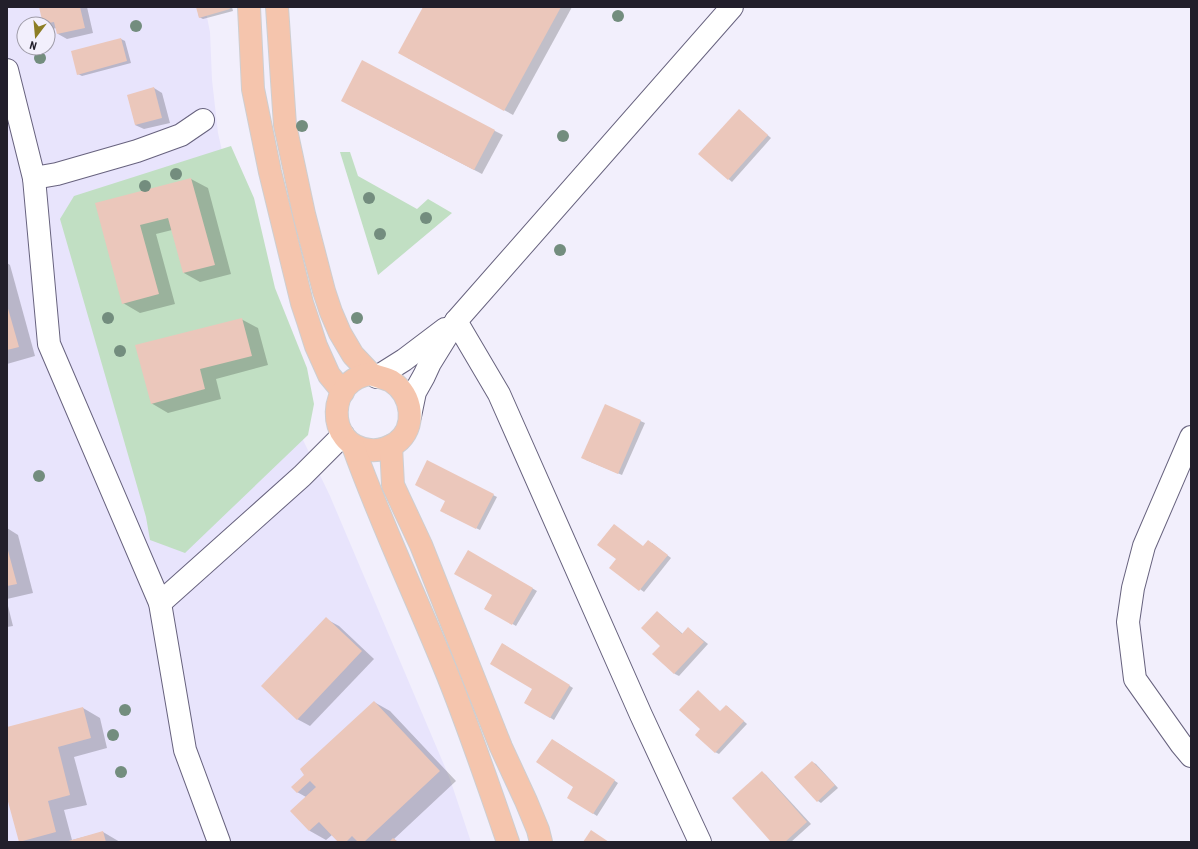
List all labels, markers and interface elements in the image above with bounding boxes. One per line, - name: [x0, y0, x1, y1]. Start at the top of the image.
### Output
- north arrow: [16, 16, 56, 56]
- text: N: [28, 38, 38, 52]

